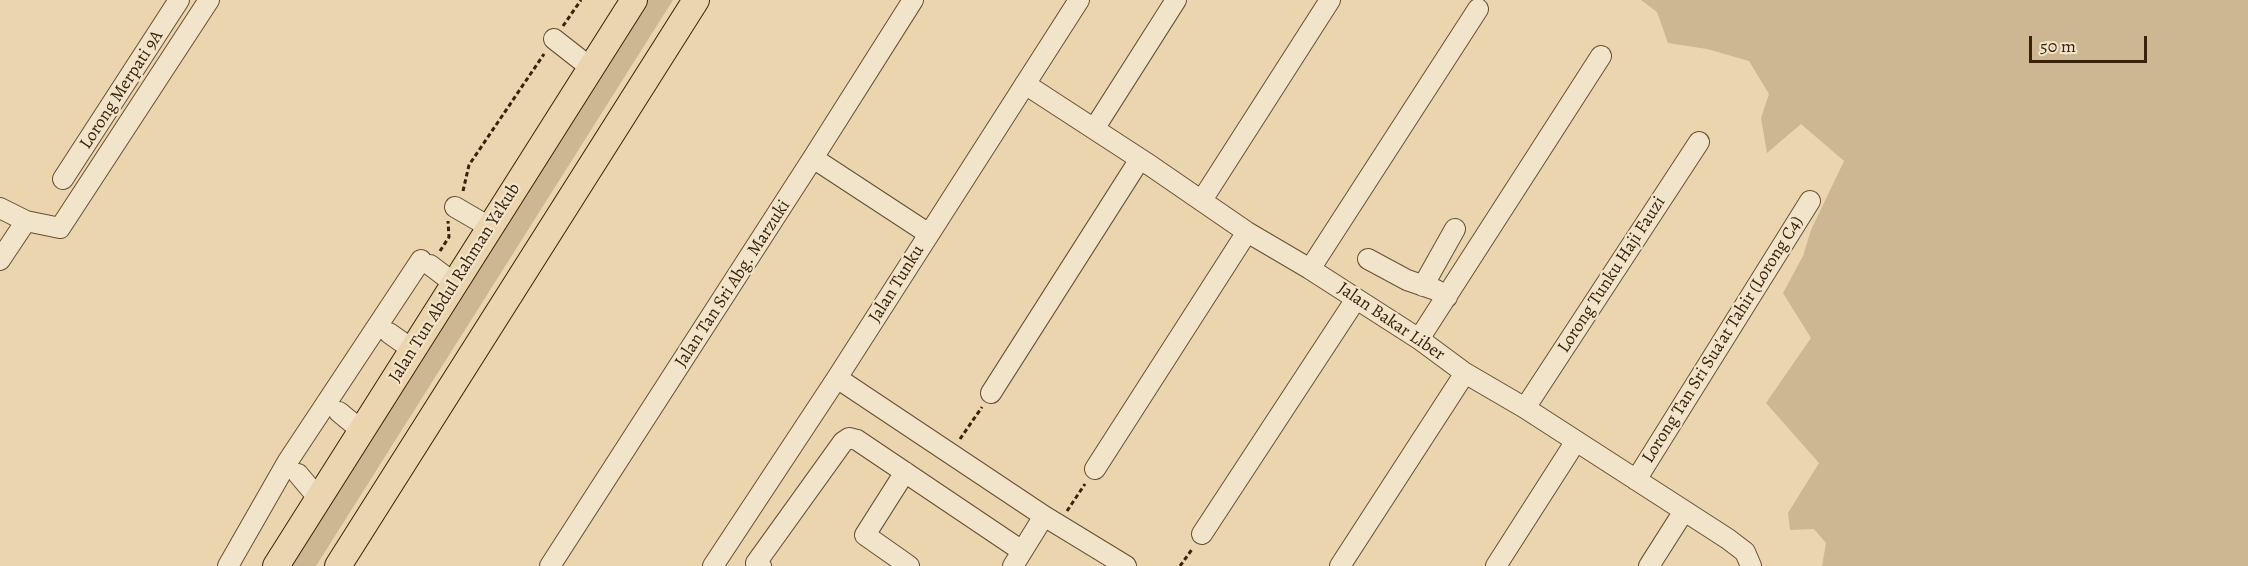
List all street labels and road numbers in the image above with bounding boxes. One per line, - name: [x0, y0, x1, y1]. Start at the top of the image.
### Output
- street label: Lorong Merpati 9A: [76, 27, 168, 153]
- street label: Jalan Tun Abdul Rahman Ya'kub: [385, 179, 525, 387]
- street label: Lorong Tunku Haji Fauzi: [1553, 193, 1671, 357]
- street label: Jalan Tan Sri Abg. Marzuki: [671, 196, 795, 372]
- street label: Lorong Tan Sri Sua'at Tahir (Lorong C4): [1638, 213, 1808, 467]
- street label: Jalan Tunku: [865, 241, 929, 327]
- street label: Jalan Bakar Liber: [1333, 278, 1449, 366]

